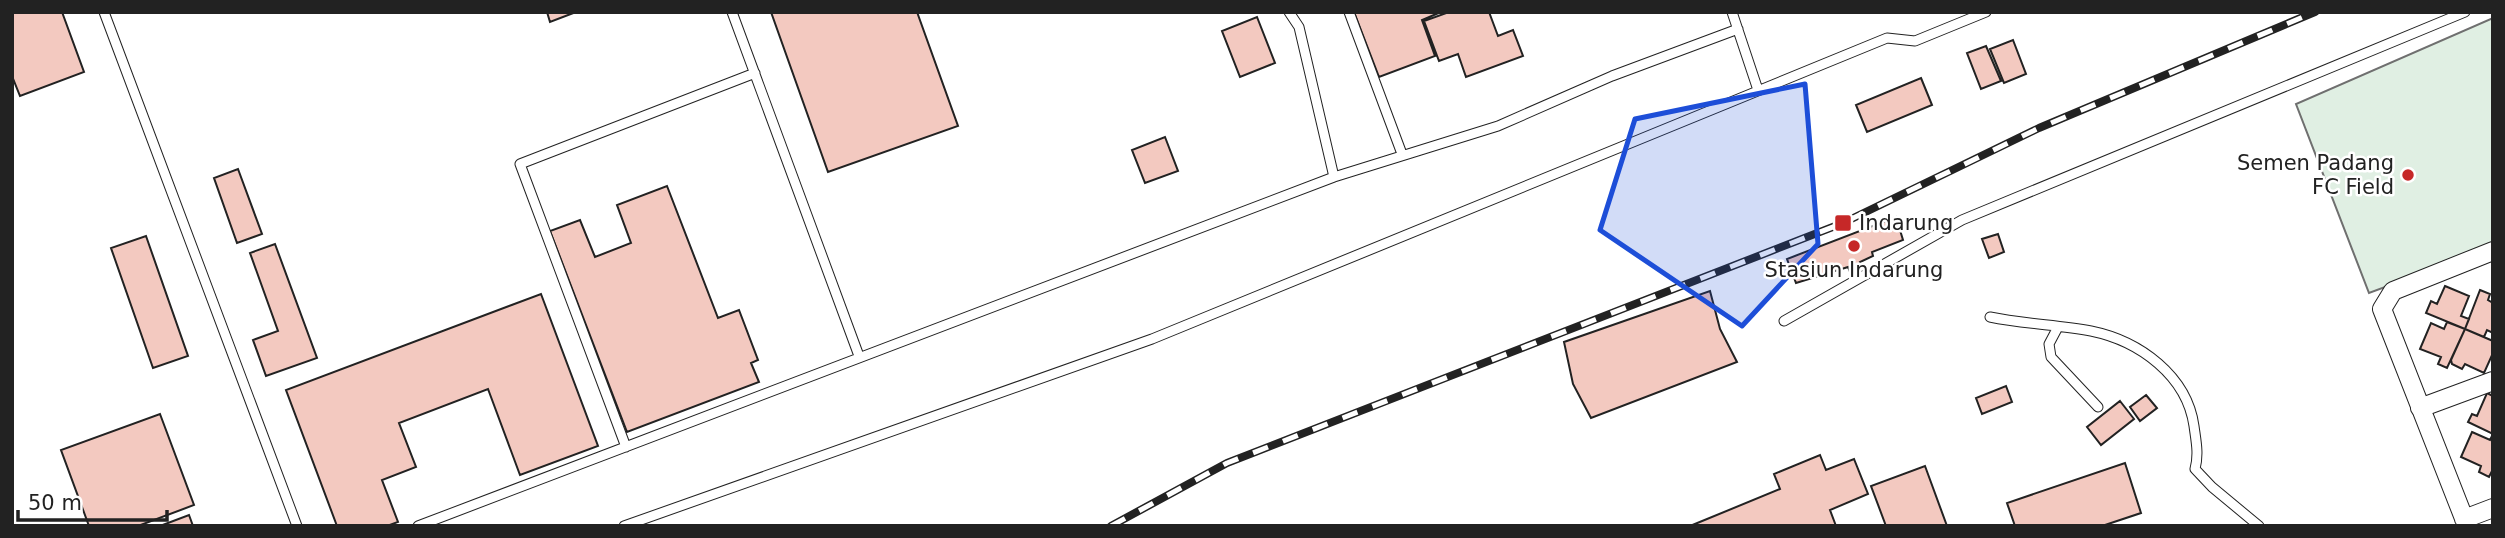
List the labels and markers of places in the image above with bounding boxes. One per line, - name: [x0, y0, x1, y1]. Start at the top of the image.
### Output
- place label: Semen Padang FC Field: [2237, 151, 2394, 199]
- marker: Semen Padang FC Field: [2400, 167, 2416, 183]
- place label: Indarung: [1859, 211, 1953, 235]
- marker: Indarung: [1833, 213, 1853, 233]
- marker: Stasiun Indarung: [1846, 238, 1862, 254]
- place label: Stasiun Indarung: [1765, 258, 1943, 282]

